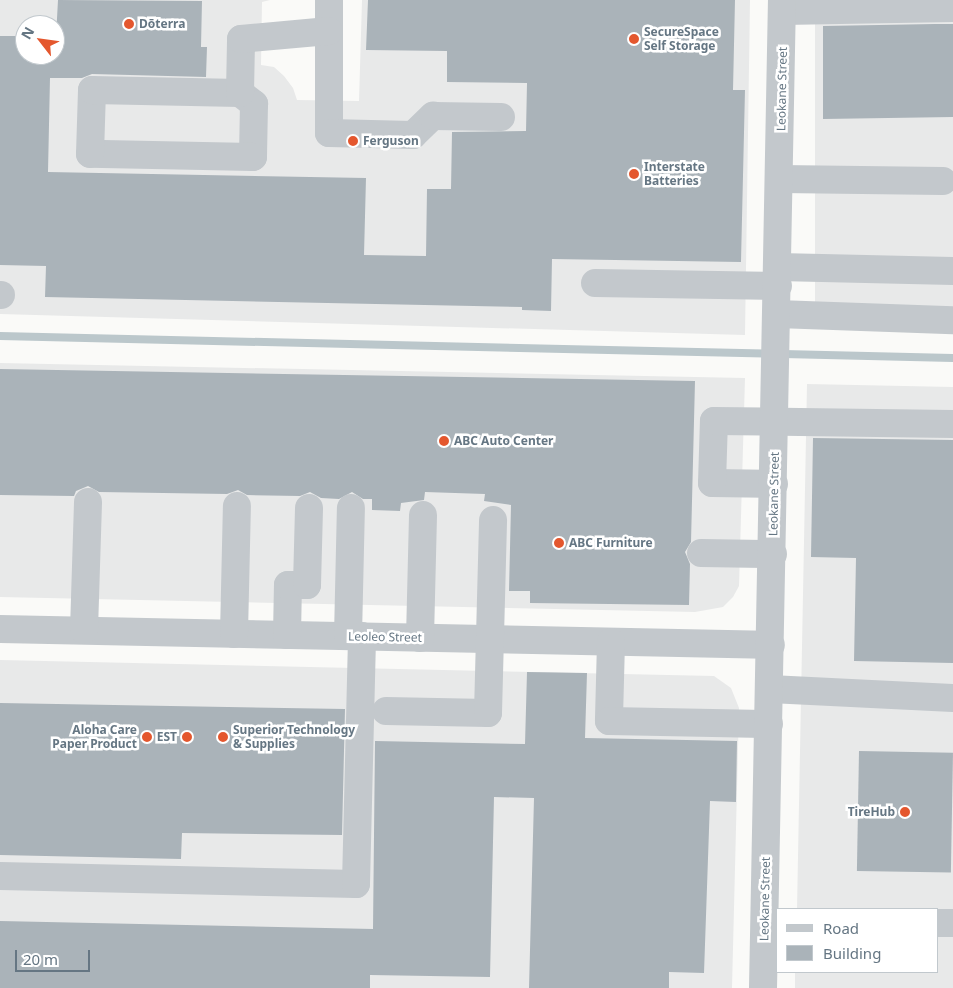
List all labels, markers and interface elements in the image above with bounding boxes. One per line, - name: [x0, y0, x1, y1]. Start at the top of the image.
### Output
- north arrow: [15, 15, 65, 65]
- place label: Dōterra: [139, 17, 185, 31]
- marker: Dōterra: [123, 18, 135, 30]
- text: N: [16, 23, 39, 42]
- place label: SecureSpace Self Storage: [644, 25, 719, 53]
- marker: SecureSpace Self Storage: [628, 33, 640, 45]
- street label: Leokane Street: [774, 47, 790, 131]
- place label: Ferguson: [363, 134, 419, 148]
- marker: Ferguson: [347, 135, 359, 147]
- place label: Interstate Batteries: [644, 160, 705, 188]
- marker: Interstate Batteries: [628, 168, 640, 180]
- place label: ABC Auto Center: [454, 434, 553, 448]
- marker: ABC Auto Center: [438, 435, 450, 447]
- street label: Leokane Street: [766, 452, 782, 536]
- place label: ABC Furniture: [569, 536, 653, 550]
- marker: ABC Furniture: [553, 537, 565, 549]
- street label: Leoleo Street: [348, 629, 422, 645]
- place label: Aloha Care Paper Product: [52, 723, 137, 751]
- place label: Superior Technology & Supplies: [233, 723, 355, 751]
- place label: EST: [157, 730, 177, 744]
- marker: Aloha Care Paper Product: [141, 731, 153, 743]
- marker: EST: [181, 731, 193, 743]
- marker: Superior Technology & Supplies: [217, 731, 229, 743]
- place label: TireHub: [848, 805, 895, 819]
- marker: TireHub: [899, 806, 911, 818]
- street label: Leokane Street: [757, 857, 773, 941]
- legend: [776, 908, 938, 973]
- text: Road: [823, 918, 859, 938]
- scale bar: [18, 940, 92, 972]
- text: Building: [823, 943, 881, 963]
- text: 20 m: [23, 949, 58, 969]

